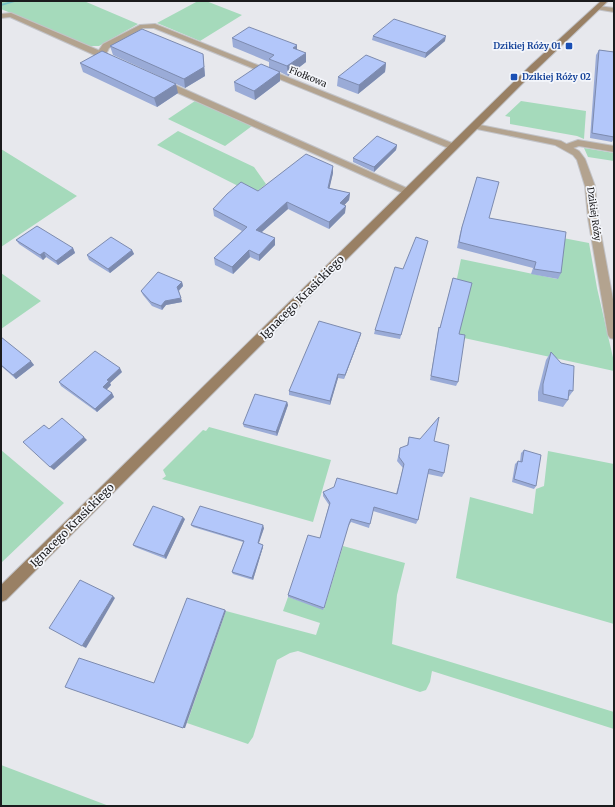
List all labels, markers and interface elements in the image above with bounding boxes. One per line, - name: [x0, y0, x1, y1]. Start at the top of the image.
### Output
- place label: Dzikiej Róży 01: [493, 40, 561, 51]
- marker: Dzikiej Róży 01: [564, 41, 574, 51]
- street label: Fiołkowa: [288, 64, 329, 89]
- place label: Dzikiej Róży 02: [522, 71, 591, 82]
- marker: Dzikiej Róży 02: [509, 72, 519, 82]
- street label: Dzikiej Róży: [585, 186, 604, 242]
- street label: Ignacego Krasickiego: [257, 252, 347, 342]
- street label: Ignacego Krasickiego: [27, 480, 117, 570]

